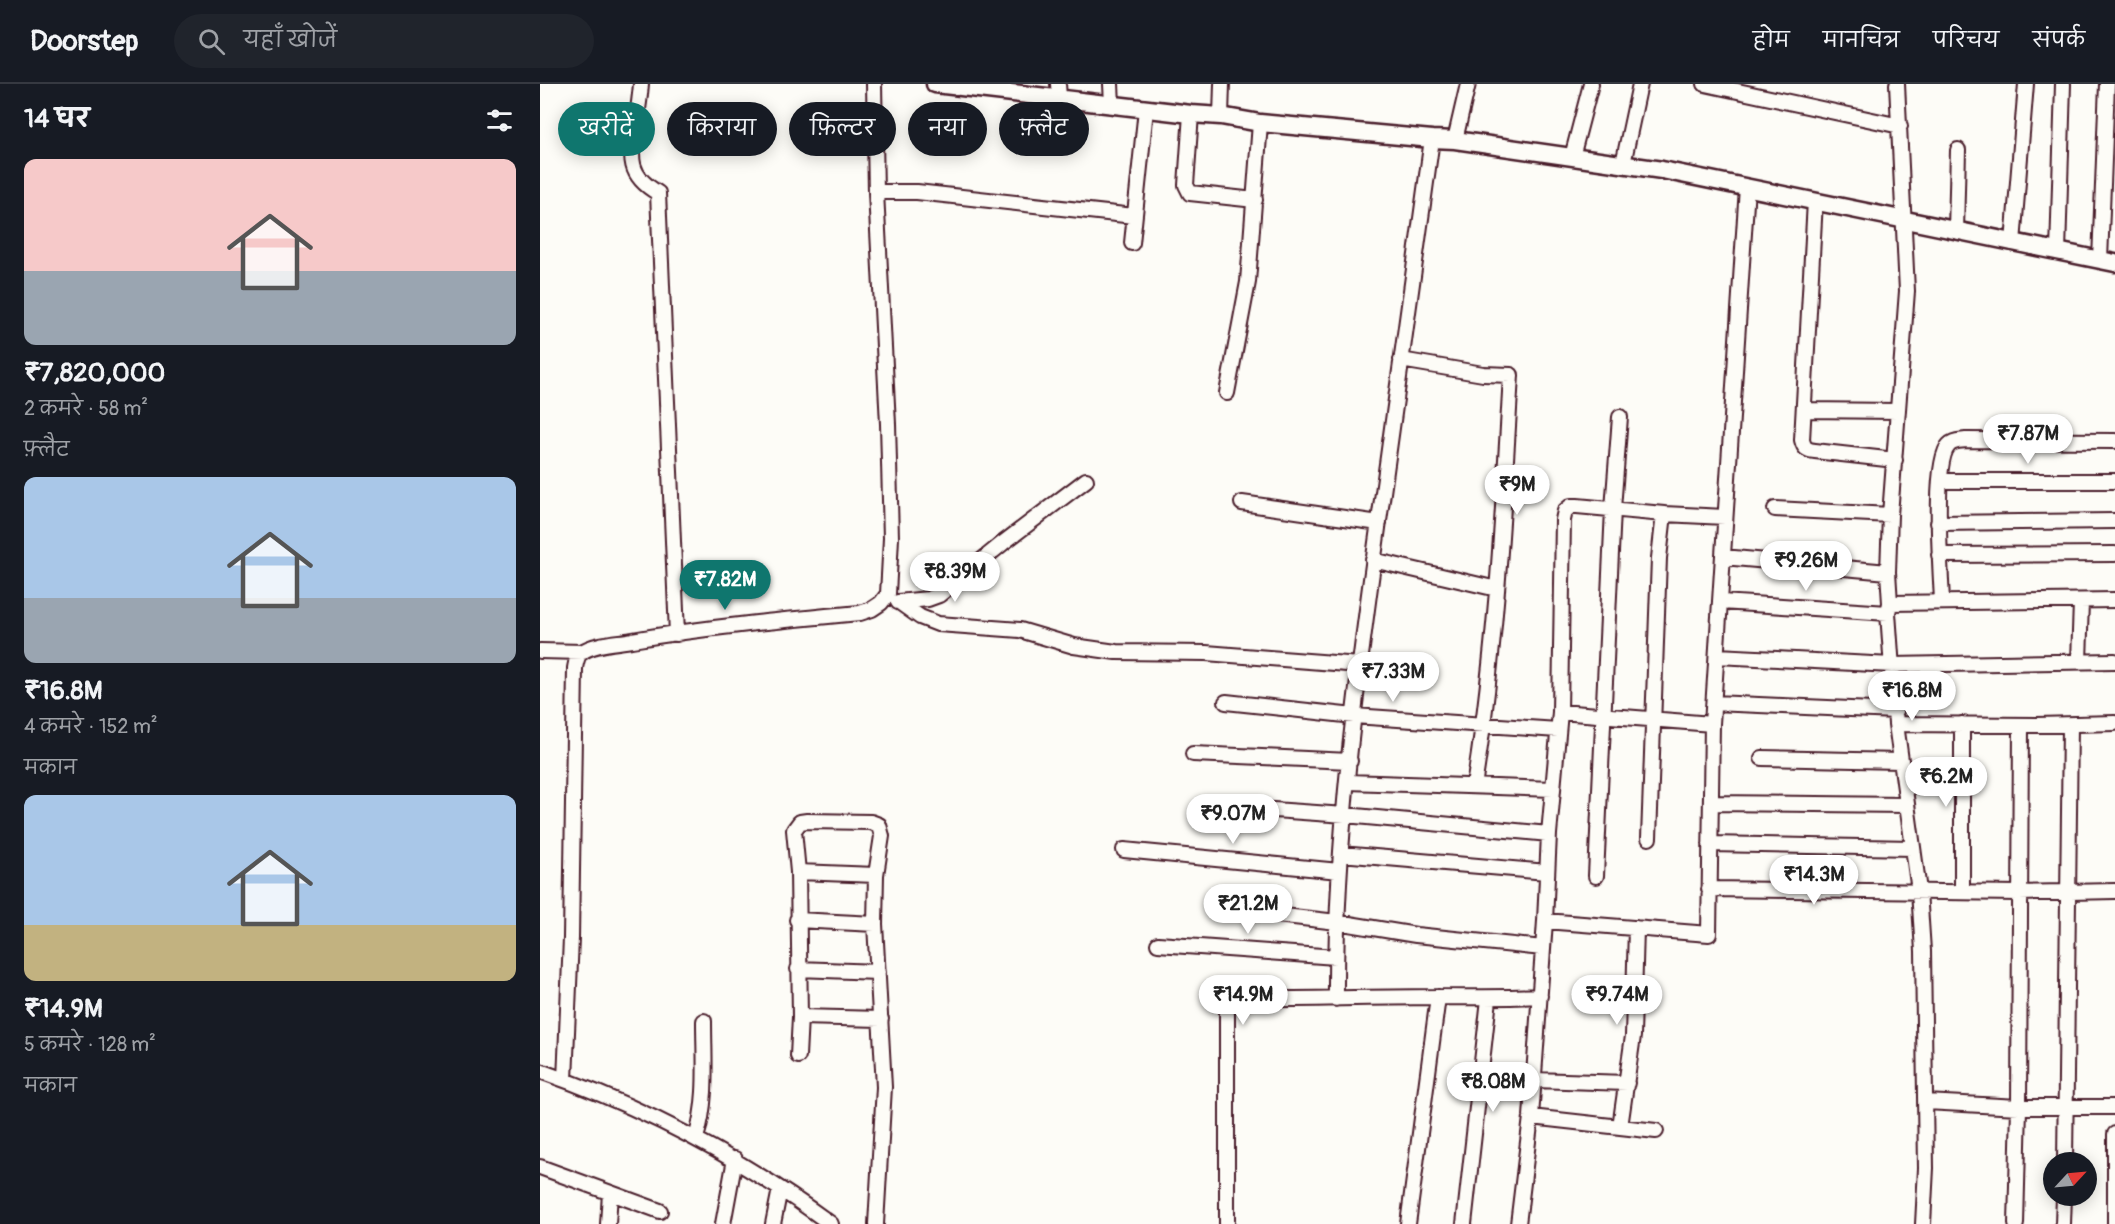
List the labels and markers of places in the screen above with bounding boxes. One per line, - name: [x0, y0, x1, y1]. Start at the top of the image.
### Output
- pin: ₹7.87M: [1979, 414, 2077, 465]
- pin: ₹9M: [1488, 465, 1546, 516]
- pin: ₹9.26M: [1757, 541, 1855, 592]
- pin: ₹8.39M: [906, 552, 1004, 603]
- pin: ₹7.82M: [676, 560, 774, 611]
- pin: ₹7.33M: [1344, 652, 1442, 703]
- pin: ₹16.8M: [1863, 671, 1961, 722]
- pin: ₹6.2M: [1904, 757, 1988, 808]
- pin: ₹9.07M: [1184, 794, 1282, 845]
- pin: ₹14.3M: [1765, 855, 1863, 906]
- pin: ₹21.2M: [1199, 884, 1297, 935]
- pin: ₹14.9M: [1194, 975, 1292, 1026]
- pin: ₹9.74M: [1568, 975, 1666, 1026]
- pin: ₹8.08M: [1444, 1062, 1542, 1113]

